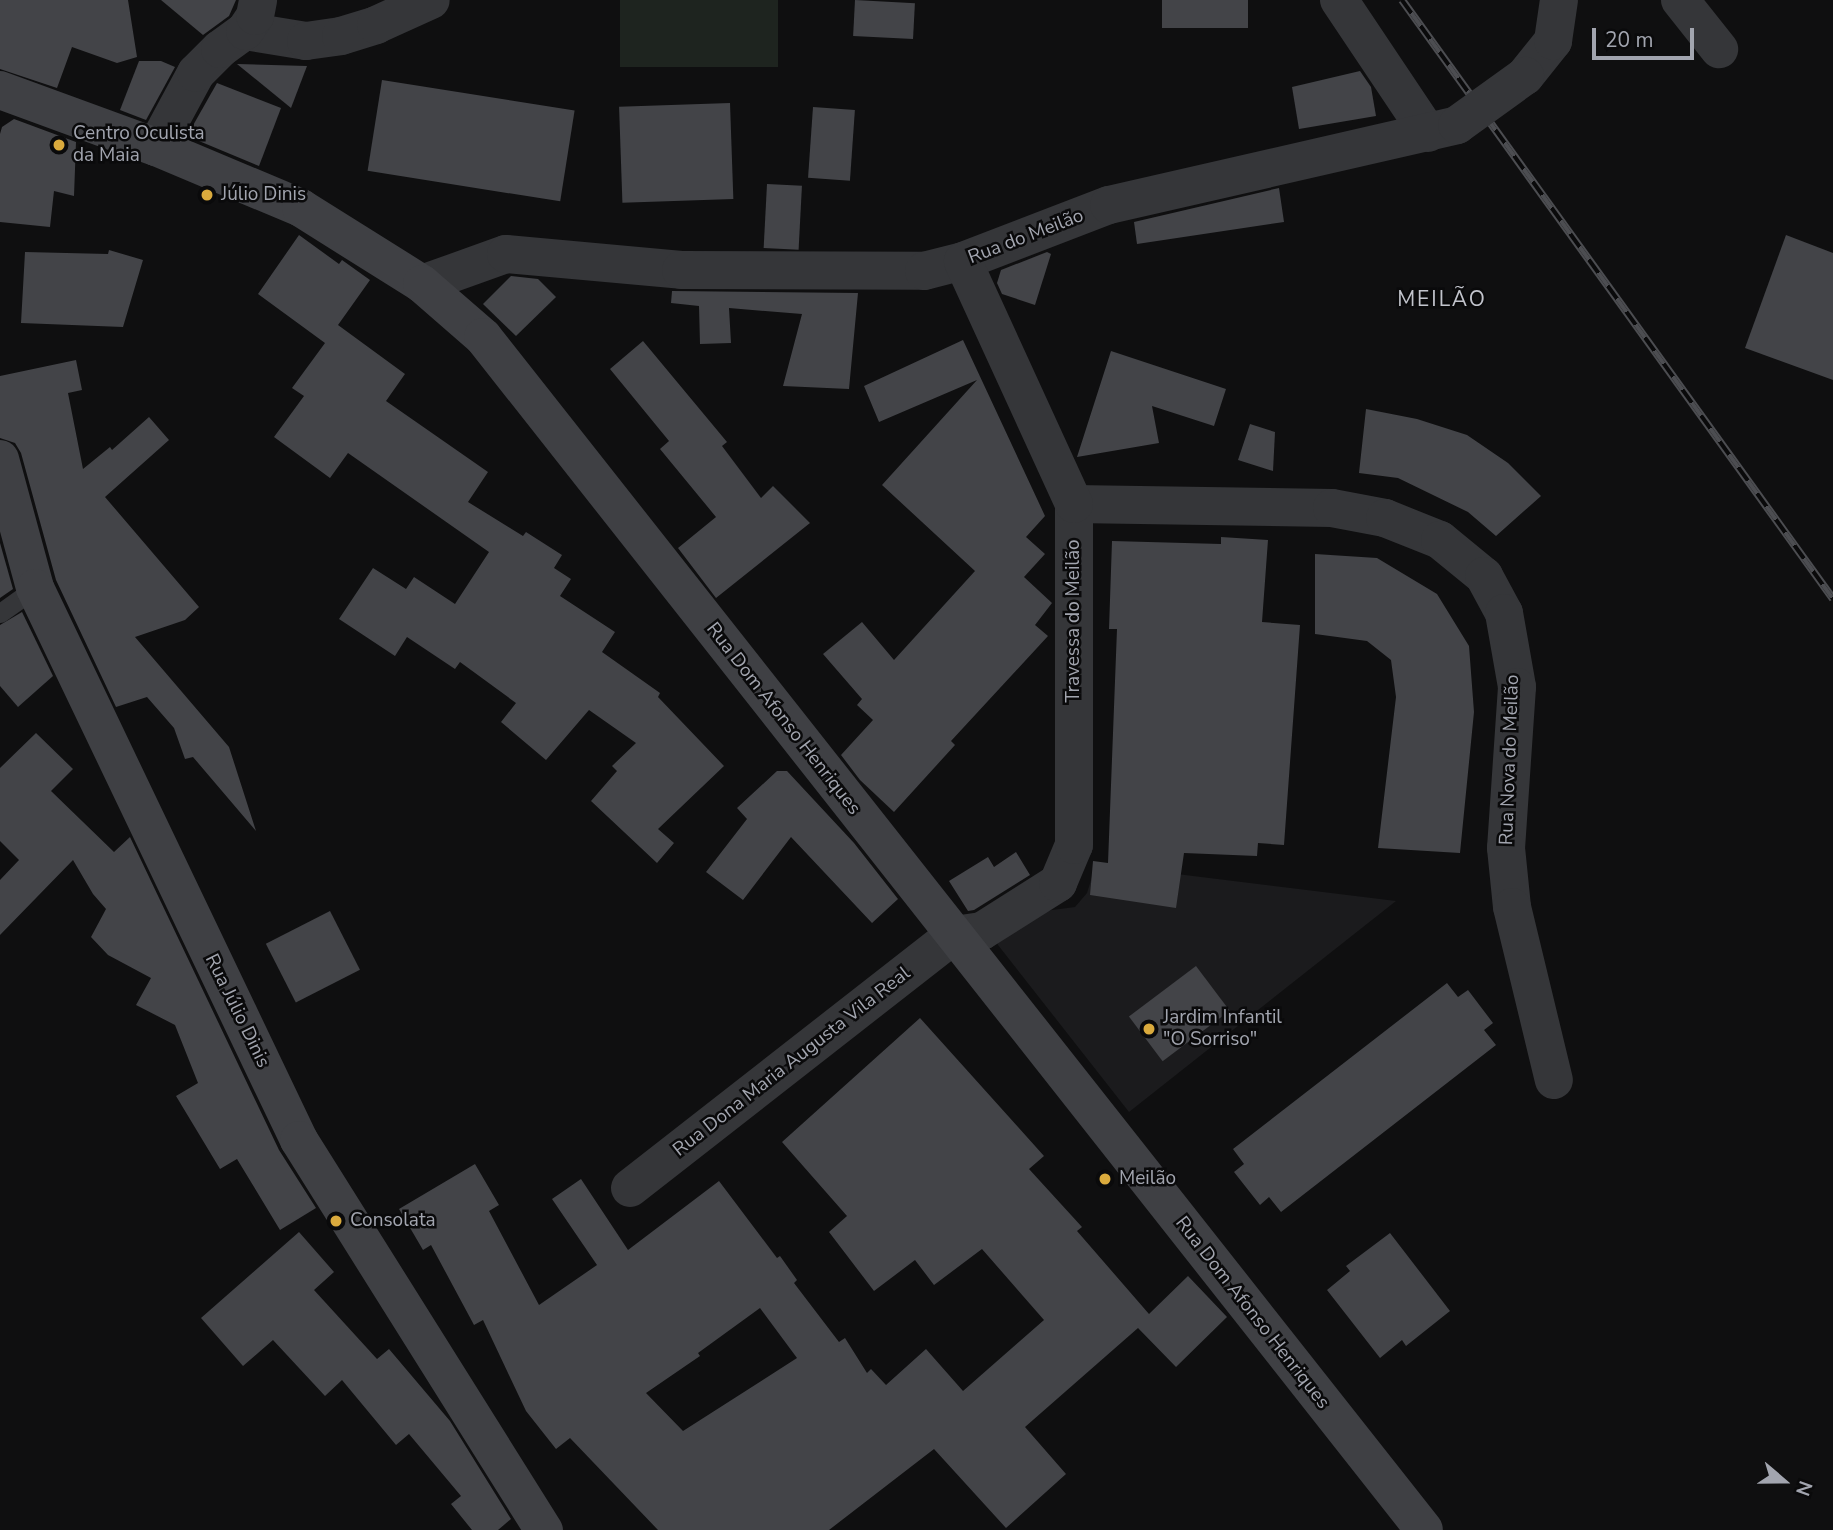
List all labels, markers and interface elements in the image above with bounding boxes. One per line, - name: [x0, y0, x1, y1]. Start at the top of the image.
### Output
- scale bar: [1595, 14, 1696, 58]
- text: 20 m: [1605, 26, 1654, 54]
- place label: Centro Oculista da Maia: [73, 123, 205, 167]
- marker: Centro Oculista da Maia: [51, 137, 67, 153]
- place label: Júlio Dinis: [221, 184, 306, 206]
- marker: Júlio Dinis: [199, 187, 215, 203]
- street label: Rua do Meilão: [965, 205, 1087, 269]
- district label: MEILÃO: [1398, 286, 1486, 312]
- street label: Travessa do Meilão: [1063, 539, 1085, 703]
- street label: Rua Dom Afonso Henriques: [701, 618, 865, 820]
- street label: Rua Nova do Meilão: [1496, 674, 1524, 846]
- street label: Rua Júlio Dinis: [200, 951, 274, 1071]
- street label: Rua Dona Maria Augusta Vila Real: [669, 962, 915, 1162]
- place label: Jardim Infantil "O Sorriso": [1163, 1007, 1282, 1051]
- marker: Jardim Infantil "O Sorriso": [1141, 1021, 1157, 1037]
- place label: Meilão: [1119, 1168, 1176, 1190]
- marker: Meilão: [1097, 1171, 1113, 1187]
- place label: Consolata: [350, 1210, 436, 1232]
- street label: Rua Dom Afonso Henriques: [1170, 1212, 1334, 1414]
- marker: Consolata: [328, 1213, 344, 1229]
- north arrow: [1749, 1446, 1819, 1516]
- text: N: [1789, 1477, 1818, 1499]

